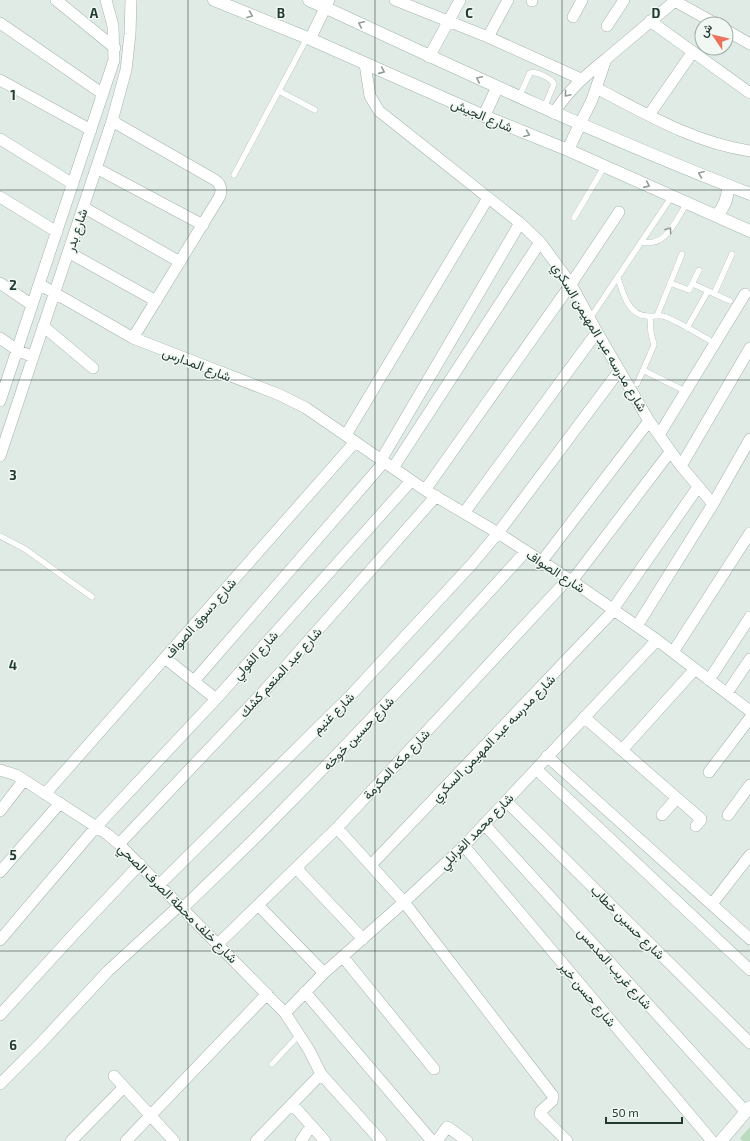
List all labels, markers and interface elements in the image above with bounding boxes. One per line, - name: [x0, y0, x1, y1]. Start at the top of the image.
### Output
- text: A: [90, 5, 99, 21]
- text: B: [277, 5, 285, 21]
- text: C: [465, 5, 473, 21]
- text: D: [652, 5, 661, 21]
- one-way arrow: [246, 10, 253, 18]
- north arrow: [694, 16, 734, 56]
- one-way arrow: [357, 21, 365, 29]
- text: ش: [696, 21, 715, 40]
- one-way arrow: [378, 66, 386, 74]
- one-way arrow: [475, 76, 483, 84]
- text: 1: [10, 87, 16, 103]
- one-way arrow: [564, 89, 571, 96]
- street label: شارع الجيش: [448, 95, 515, 137]
- one-way arrow: [524, 129, 531, 137]
- one-way arrow: [697, 171, 704, 179]
- one-way arrow: [642, 180, 650, 188]
- street label: شارع بدر: [61, 206, 92, 255]
- one-way arrow: [664, 228, 671, 235]
- street label: شارع مدرسه عبد المهيمن السكري: [547, 260, 651, 416]
- text: 2: [9, 277, 17, 293]
- street label: شارع المدارس: [160, 344, 233, 386]
- text: 3: [9, 467, 17, 483]
- street label: شارع الصواف: [522, 546, 588, 598]
- street label: شارع دسوق الصواف: [161, 575, 241, 663]
- street label: شارع عبد المنعم كشك: [235, 624, 326, 722]
- street label: شارع الفولي: [229, 627, 283, 685]
- text: 4: [9, 657, 17, 673]
- street label: شارع مدرسه عبد المهيمن السكري: [428, 671, 560, 807]
- street label: شارع غنيم: [309, 689, 359, 739]
- street label: شارع حسين خوخه: [319, 693, 399, 775]
- street label: شارع مكه المكرمة: [359, 725, 434, 804]
- street label: شارع محمد الغرابلي: [436, 790, 519, 875]
- street label: شارع خلف محطة الصرف الصحي: [113, 840, 241, 968]
- text: 5: [9, 847, 17, 863]
- street label: شارع حسين خطاب: [586, 882, 668, 964]
- street label: شارع غريب المدمس: [573, 924, 656, 1013]
- street label: شارع حسن خير: [554, 957, 620, 1031]
- text: 6: [9, 1037, 17, 1053]
- scale bar: [606, 1099, 682, 1125]
- text: 50 m: [612, 1105, 639, 1119]

